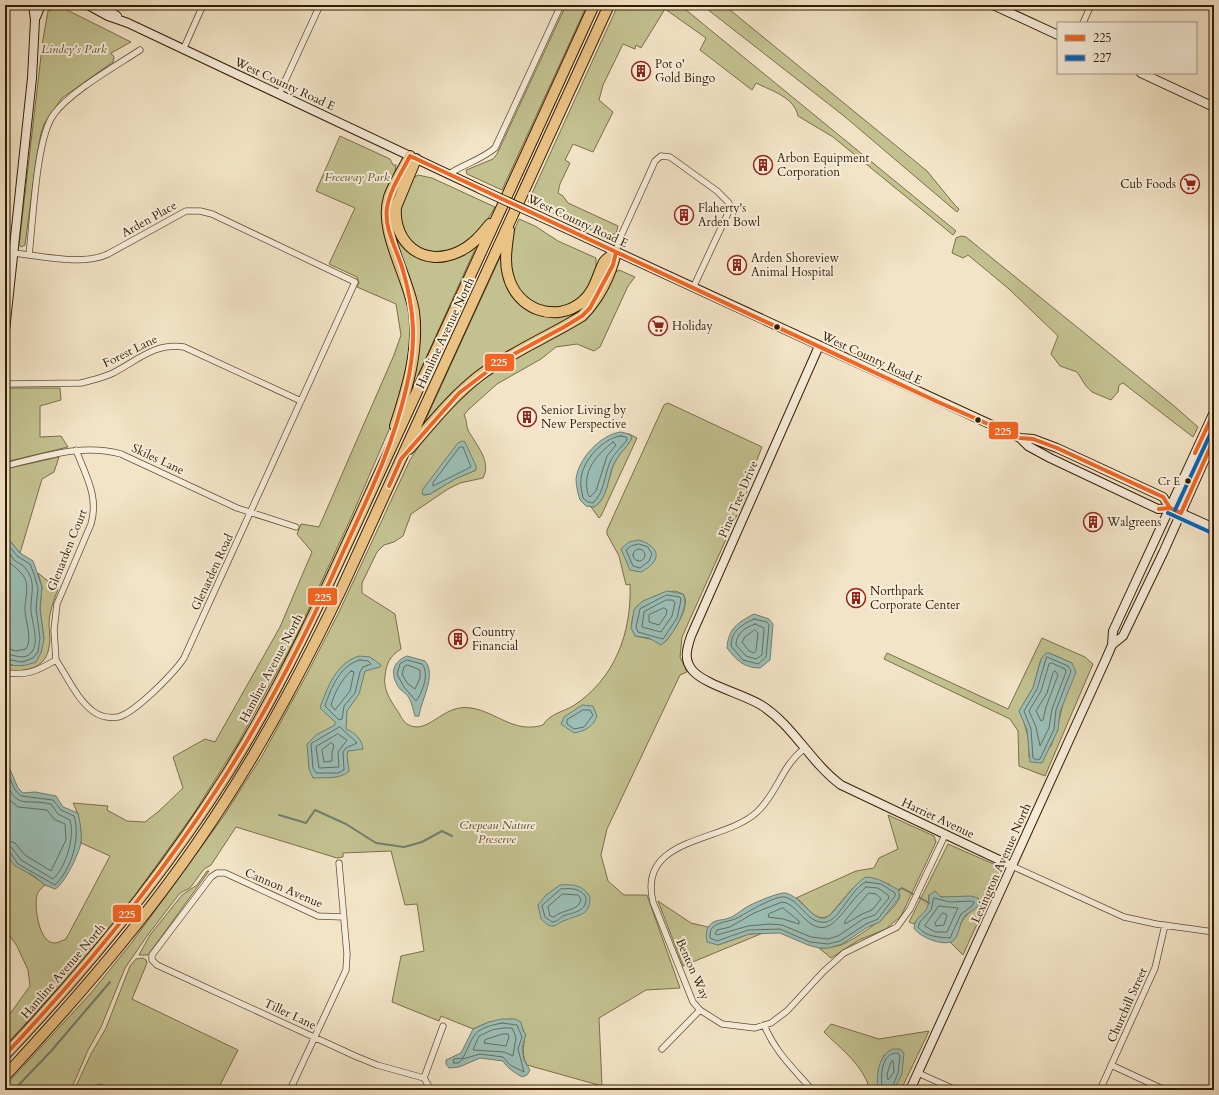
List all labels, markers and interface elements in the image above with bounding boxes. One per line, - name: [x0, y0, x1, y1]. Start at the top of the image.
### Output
- legend: [1057, 22, 1197, 74]
- text: 225: [1093, 30, 1111, 46]
- park label: Lindey's Park: [41, 41, 107, 57]
- text: 227: [1093, 50, 1111, 66]
- street label: West County Road E: [231, 53, 338, 114]
- place label: Pot o' Gold Bingo: [655, 56, 716, 86]
- building icon: Pot o' Gold Bingo: [630, 60, 652, 82]
- place label: Arbon Equipment Corporation: [777, 150, 869, 180]
- building icon: Arbon Equipment Corporation: [752, 154, 774, 176]
- park label: Freeway Park: [324, 169, 390, 185]
- supermarket icon: Cub Foods: [1179, 173, 1201, 195]
- place label: Cub Foods: [1120, 176, 1176, 192]
- street label: West County Road E: [524, 190, 631, 251]
- street label: Arden Place: [118, 197, 180, 241]
- place label: Flaherty's Arden Bowl: [698, 200, 760, 230]
- building icon: Flaherty's Arden Bowl: [673, 204, 695, 226]
- place label: Arden Shoreview Animal Hospital: [751, 250, 840, 280]
- building icon: Arden Shoreview Animal Hospital: [726, 254, 748, 276]
- street label: Hamline Avenue North: [412, 274, 478, 391]
- supermarket icon: Holiday: [647, 315, 669, 337]
- place label: Holiday: [672, 318, 714, 334]
- unlabelled marker: [772, 322, 782, 332]
- street label: West County Road E: [818, 327, 925, 388]
- street label: Forest Lane: [100, 331, 160, 371]
- line badge: 225: [484, 353, 515, 372]
- text: 225: [491, 355, 508, 370]
- place label: Senior Living by New Perspective: [541, 402, 627, 432]
- building icon: Senior Living by New Perspective: [516, 406, 538, 428]
- unlabelled marker: [973, 415, 983, 425]
- line badge: 225: [988, 421, 1019, 440]
- text: 225: [995, 424, 1012, 439]
- street label: Skiles Lane: [129, 440, 187, 478]
- street label: Pine Tree Drive: [715, 458, 761, 540]
- place label: Cr E: [1158, 474, 1180, 489]
- marker: Cr E: [1183, 476, 1193, 486]
- street label: Glenarden Court: [43, 507, 91, 593]
- building icon: Walgreens: [1082, 511, 1104, 533]
- place label: Walgreens: [1106, 514, 1161, 530]
- street label: Glenarden Road: [187, 531, 237, 613]
- place label: Northpark Corporate Center: [870, 583, 961, 613]
- line badge: 225: [307, 587, 338, 606]
- building icon: Northpark Corporate Center: [845, 587, 867, 609]
- text: 225: [315, 590, 332, 605]
- street label: Hamline Avenue North: [236, 611, 307, 725]
- place label: Country Financial: [472, 624, 518, 654]
- building icon: Country Financial: [447, 628, 469, 650]
- street label: Harriet Avenue: [899, 794, 977, 842]
- street label: Lexington Avenue North: [967, 800, 1035, 925]
- park label: Crepeau Nature Preserve: [459, 817, 535, 847]
- street label: Cannon Avenue: [242, 864, 326, 912]
- line badge: 225: [112, 904, 142, 923]
- text: 225: [119, 907, 136, 922]
- street label: Hamline Avenue North: [17, 920, 109, 1022]
- street label: Benton Way: [672, 936, 714, 1003]
- street label: Churchill Street: [1103, 965, 1151, 1045]
- street label: Tiller Lane: [261, 995, 319, 1033]

